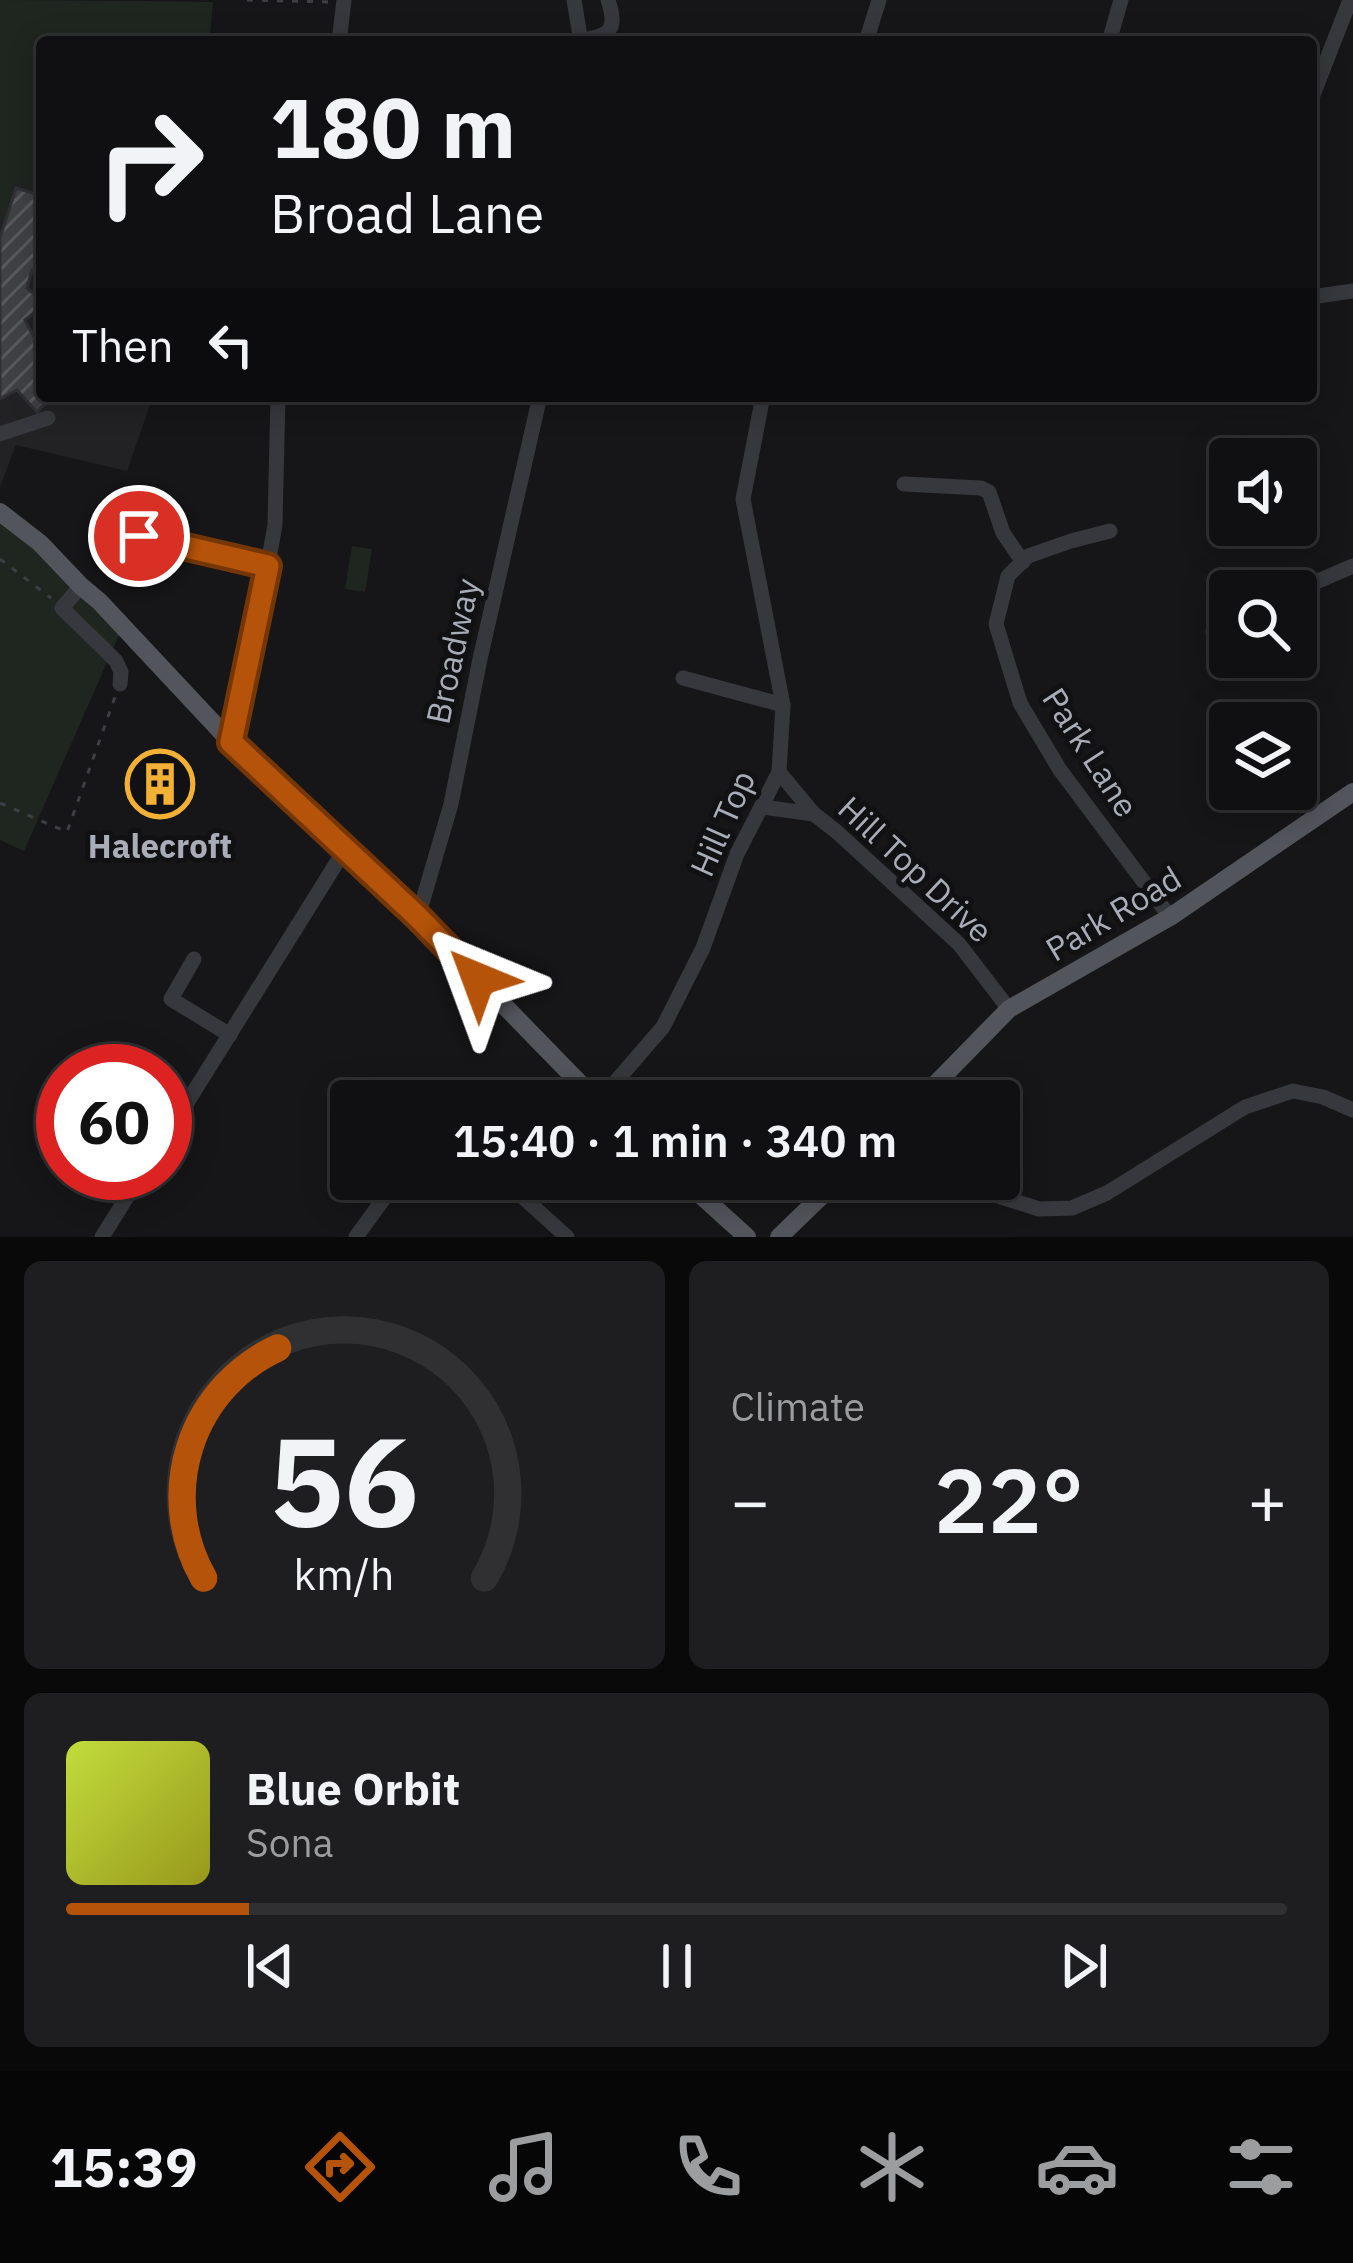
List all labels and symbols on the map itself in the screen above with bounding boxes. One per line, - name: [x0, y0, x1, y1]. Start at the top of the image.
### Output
- pin: [88, 485, 190, 587]
- street label: Broadway: [416, 574, 488, 728]
- street label: Park Lane: [1033, 679, 1149, 825]
- building icon: Halecroft: [125, 749, 195, 819]
- street label: Hill Top: [680, 763, 764, 883]
- street label: Hill Top Drive: [830, 786, 1002, 952]
- place label: Halecroft: [88, 824, 232, 867]
- street label: Park Road: [1037, 856, 1189, 970]
- position arrow: [415, 916, 541, 1042]
- speed limit sign: 60: [36, 1044, 192, 1200]

